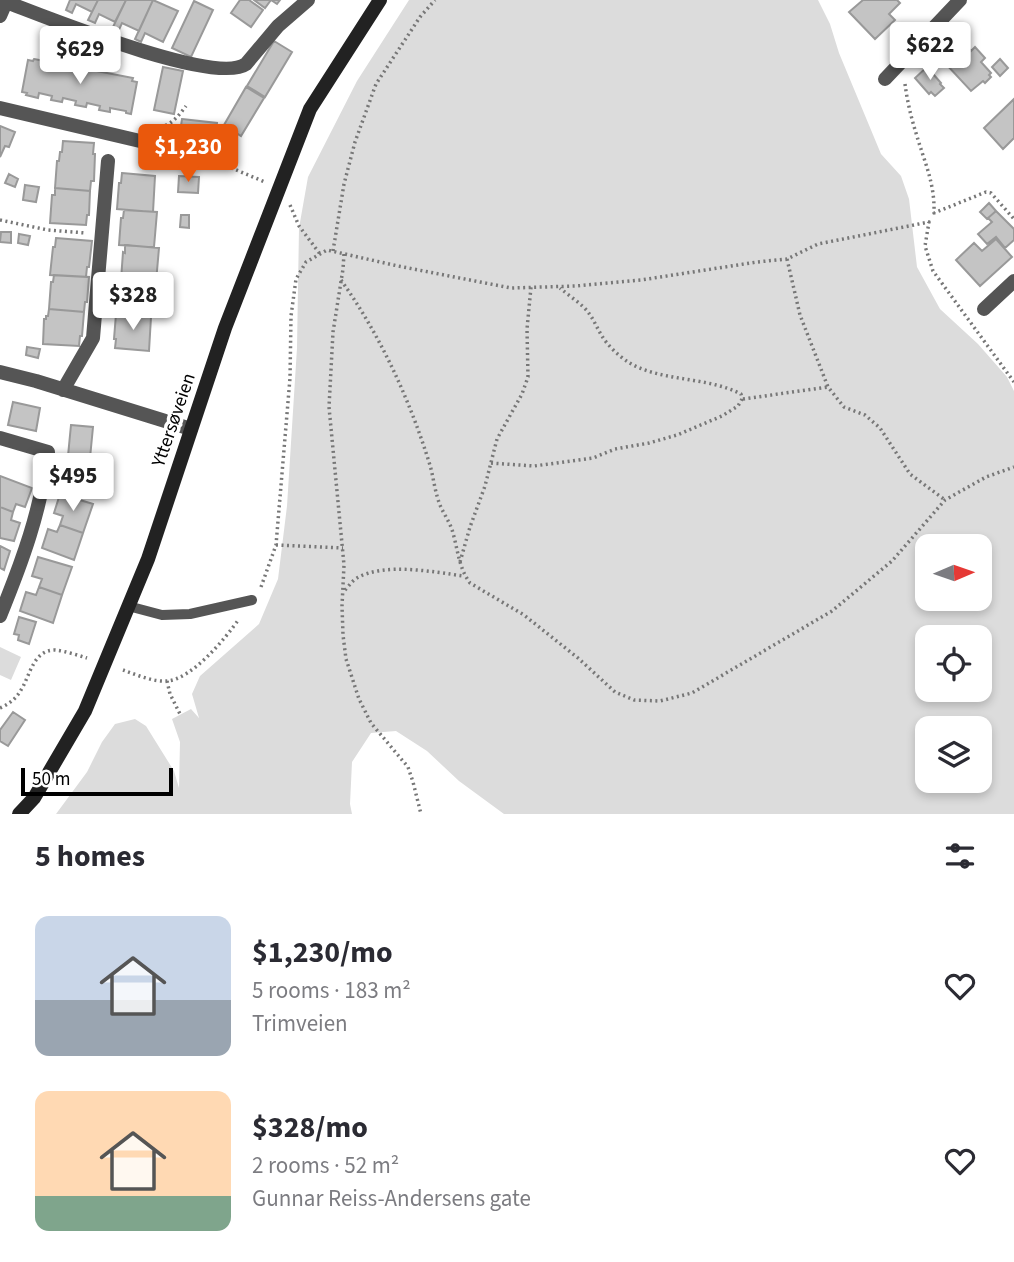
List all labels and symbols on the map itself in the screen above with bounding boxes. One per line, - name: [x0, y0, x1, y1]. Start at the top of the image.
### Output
- pin: $622: [889, 22, 971, 82]
- pin: $629: [39, 27, 121, 86]
- pin: $1,230: [131, 124, 245, 184]
- pin: $328: [92, 272, 174, 332]
- street label: Yttersøveien: [145, 369, 203, 471]
- pin: $495: [32, 454, 114, 513]
- north arrow: [915, 534, 992, 611]
- scale bar: [21, 765, 173, 797]

